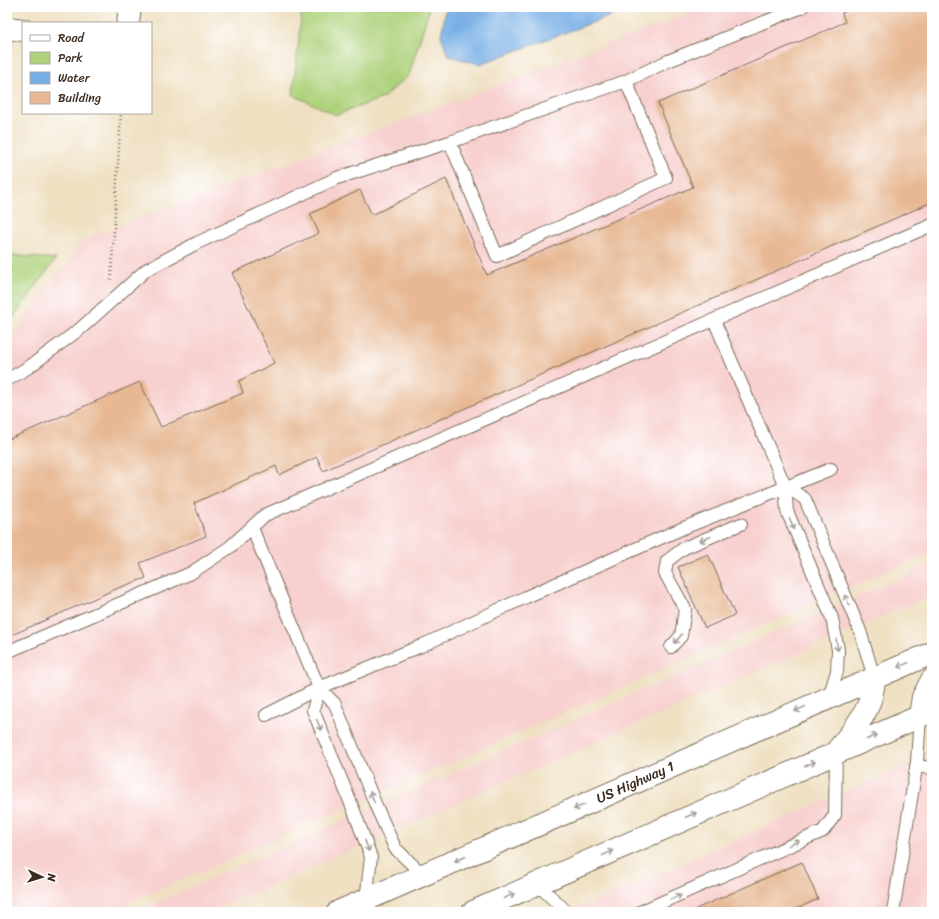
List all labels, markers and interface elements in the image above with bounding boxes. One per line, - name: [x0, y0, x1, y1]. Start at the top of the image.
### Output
- legend: [22, 22, 152, 114]
- text: Road: [58, 27, 85, 49]
- text: Park: [58, 47, 83, 69]
- text: Water: [58, 67, 91, 89]
- text: Building: [58, 87, 101, 109]
- one-way arrow: [789, 517, 796, 529]
- one-way arrow: [700, 536, 712, 543]
- one-way arrow: [843, 595, 850, 607]
- one-way arrow: [673, 634, 682, 645]
- one-way arrow: [833, 638, 841, 651]
- one-way arrow: [898, 661, 910, 669]
- one-way arrow: [794, 706, 806, 713]
- one-way arrow: [316, 718, 323, 730]
- one-way arrow: [865, 733, 877, 740]
- street label: US Highway 1: [592, 754, 678, 811]
- one-way arrow: [804, 759, 816, 767]
- one-way arrow: [368, 791, 376, 803]
- one-way arrow: [573, 803, 585, 811]
- one-way arrow: [684, 811, 696, 818]
- one-way arrow: [364, 839, 371, 852]
- one-way arrow: [788, 839, 800, 847]
- one-way arrow: [601, 849, 613, 856]
- one-way arrow: [454, 856, 466, 863]
- north arrow: [22, 857, 62, 897]
- text: N: [42, 872, 61, 883]
- one-way arrow: [502, 892, 514, 899]
- one-way arrow: [670, 893, 682, 900]

